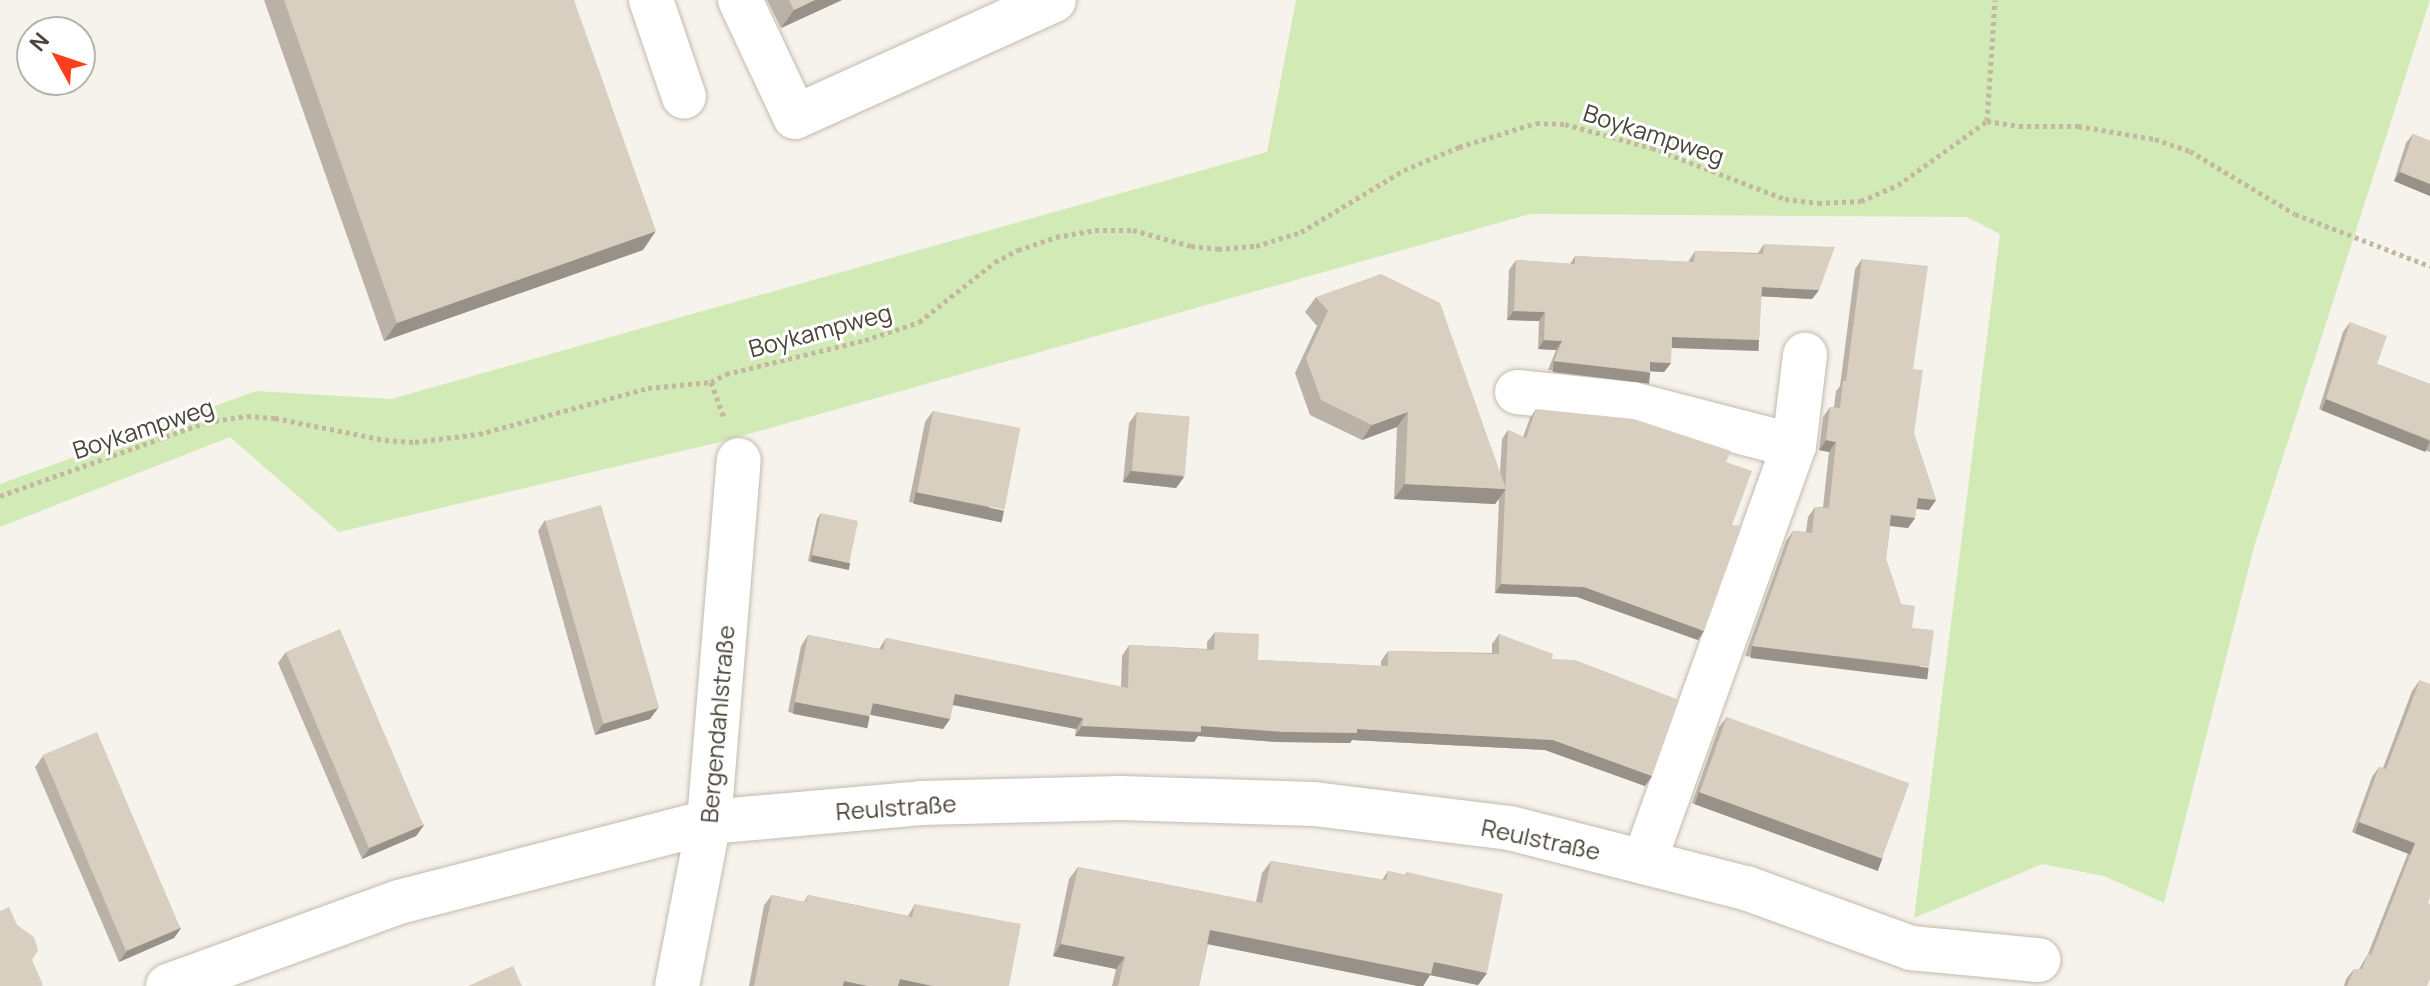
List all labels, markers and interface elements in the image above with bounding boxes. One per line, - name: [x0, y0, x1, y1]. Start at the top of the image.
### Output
- north arrow: [16, 16, 96, 96]
- text: N: [23, 26, 56, 58]
- street label: Boykampweg: [1580, 98, 1728, 170]
- street label: Boykampweg: [745, 297, 895, 363]
- street label: Boykampweg: [69, 392, 217, 464]
- street label: Bergendahlstraße: [694, 624, 740, 824]
- street label: Reulstraße: [835, 788, 957, 826]
- street label: Reulstraße: [1479, 812, 1603, 866]

